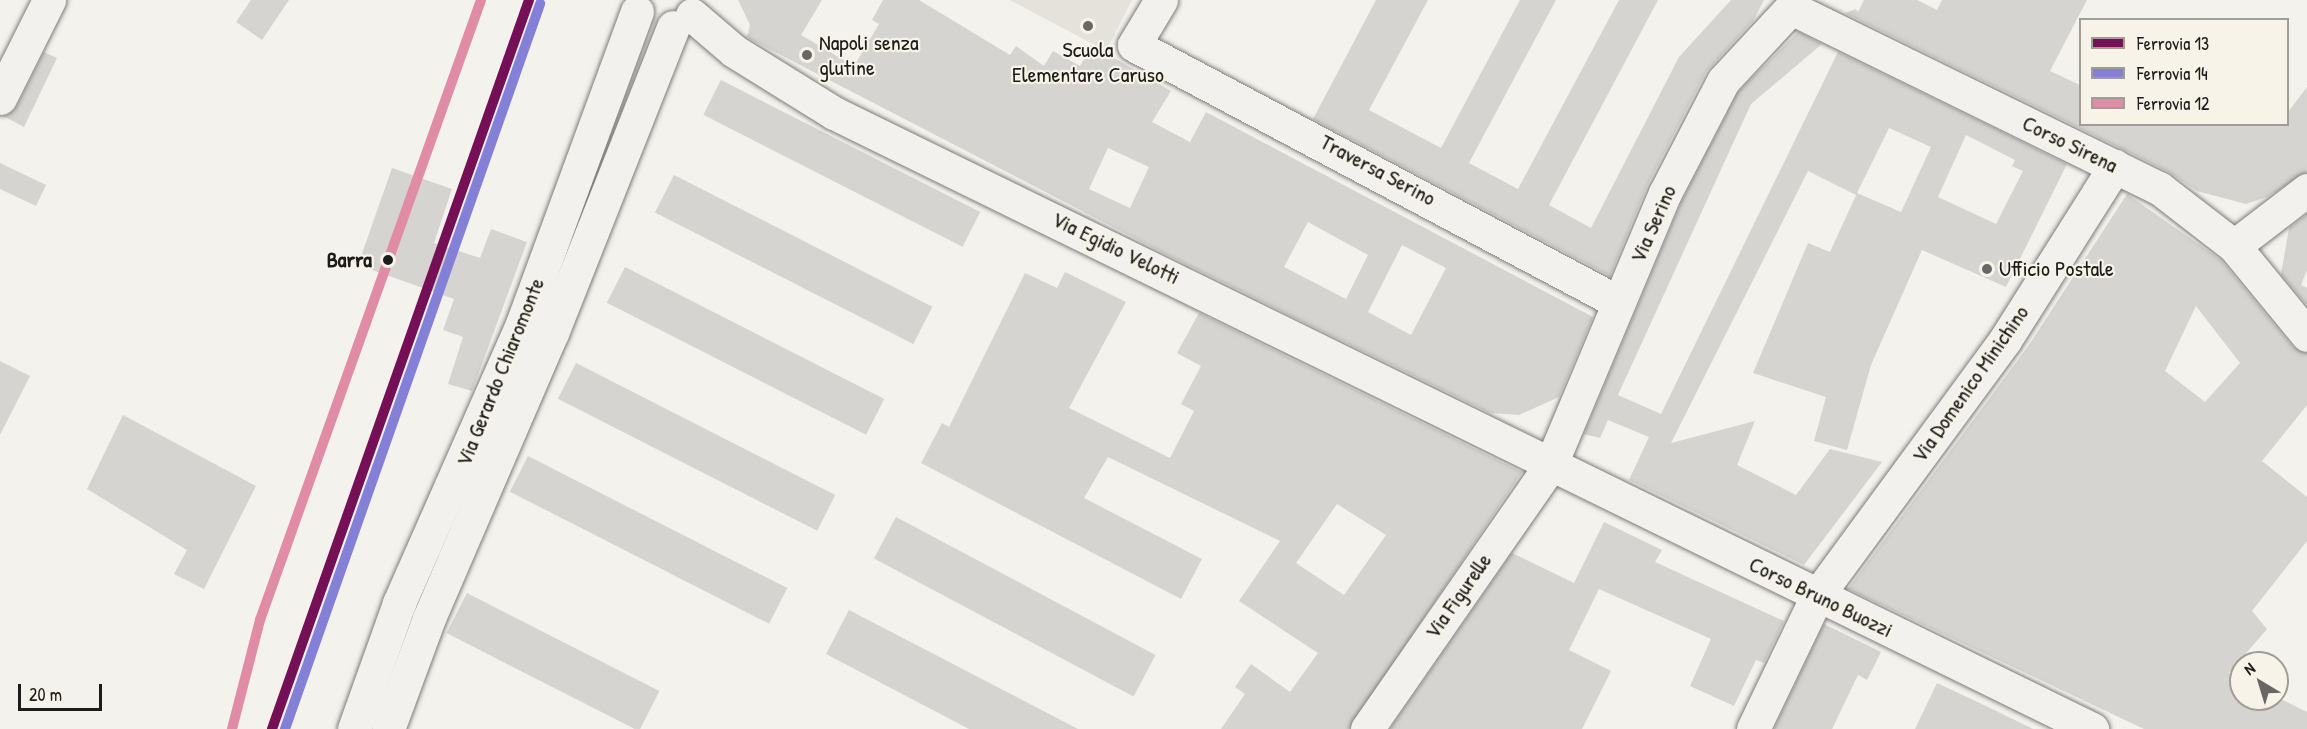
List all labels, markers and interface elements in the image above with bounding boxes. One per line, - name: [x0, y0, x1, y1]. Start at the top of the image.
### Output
- legend: [2079, 18, 2289, 126]
- marker: Scuola Elementare Caruso: [1081, 19, 1095, 33]
- place label: Napoli senza glutine: [819, 29, 919, 80]
- text: Ferrovia 13: [2137, 31, 2209, 56]
- place label: Scuola Elementare Caruso: [1012, 36, 1164, 88]
- marker: Napoli senza glutine: [800, 48, 814, 62]
- text: Ferrovia 14: [2137, 61, 2208, 86]
- text: Ferrovia 12: [2137, 91, 2209, 116]
- street label: Corso Sirena: [2018, 110, 2122, 178]
- street label: Traversa Serino: [1316, 129, 1440, 211]
- street label: Via Serino: [1624, 181, 1682, 267]
- street label: Via Egidio Velotti: [1048, 206, 1184, 290]
- place label: Barra: [327, 247, 372, 273]
- marker: Barra: [377, 249, 399, 271]
- place label: Ufficio Postale: [1999, 256, 2114, 282]
- marker: Ufficio Postale: [1980, 262, 1994, 276]
- street label: Via Gerardo Chiaromonte: [450, 274, 550, 470]
- street label: Via Domenico Minichino: [1906, 300, 2034, 468]
- street label: Via Figurelle: [1419, 548, 1497, 644]
- street label: Corso Bruno Buozzi: [1745, 551, 1897, 643]
- north arrow: [2229, 651, 2289, 711]
- text: N: [2239, 657, 2259, 680]
- scale bar: [21, 672, 105, 710]
- text: 20 m: [29, 682, 62, 707]

